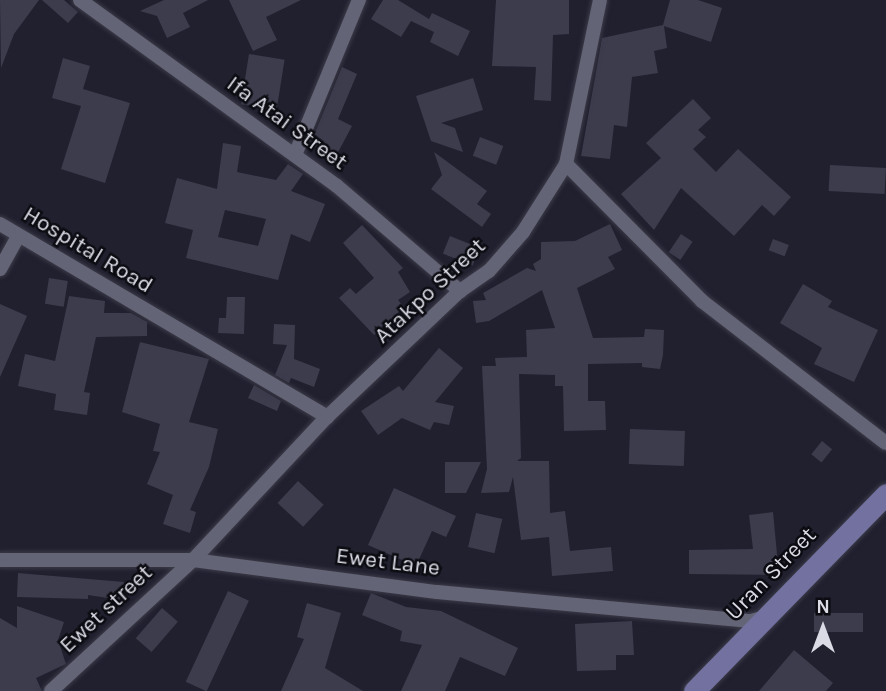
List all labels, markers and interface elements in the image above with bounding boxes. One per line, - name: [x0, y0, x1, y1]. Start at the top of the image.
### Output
- street label: Ifa Atai Street: [221, 70, 353, 176]
- street label: Hospital Road: [18, 200, 158, 300]
- street label: Atakpo Street: [369, 232, 491, 350]
- street label: Uran Street: [720, 522, 822, 626]
- street label: Ewet Lane: [334, 542, 442, 582]
- street label: Ewet street: [54, 559, 158, 659]
- north arrow: [788, 593, 858, 663]
- text: N: [816, 596, 830, 618]

